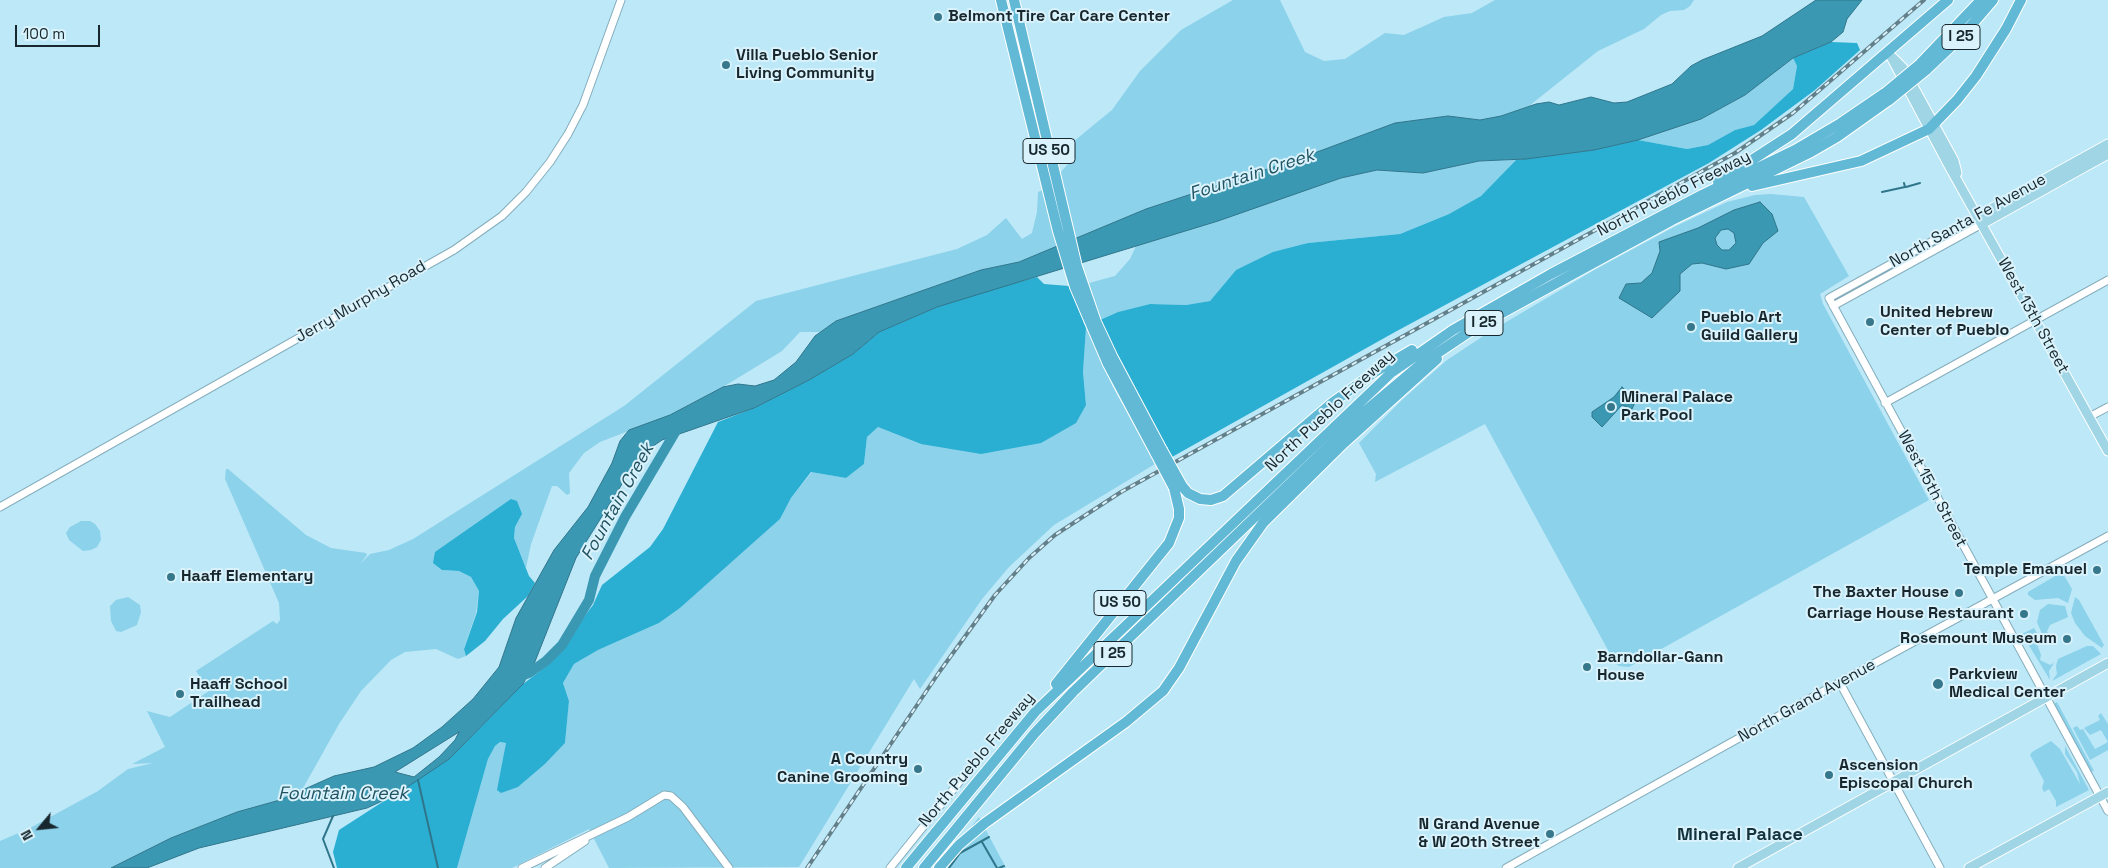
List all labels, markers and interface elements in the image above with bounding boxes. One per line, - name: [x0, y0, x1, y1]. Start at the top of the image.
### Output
- place label: Belmont Tire Car Care Center: [948, 7, 1170, 27]
- marker: Belmont Tire Car Care Center: [932, 11, 944, 23]
- scale bar: [18, 15, 102, 47]
- text: 100 m: [23, 24, 65, 43]
- road number: I 25: [1942, 24, 1980, 50]
- place label: Villa Pueblo Senior Living Community: [736, 46, 878, 84]
- marker: Villa Pueblo Senior Living Community: [720, 59, 732, 71]
- road number: US 50: [1023, 138, 1075, 164]
- water label: Fountain Creek: [1187, 145, 1317, 205]
- street label: North Pueblo Freeway: [1594, 147, 1754, 241]
- street label: North Santa Fe Avenue: [1887, 170, 2049, 272]
- street label: West 13th Street: [1993, 255, 2073, 377]
- street label: Jerry Murphy Road: [292, 257, 430, 347]
- place label: United Hebrew Center of Pueblo: [1880, 303, 2009, 341]
- place label: Pueblo Art Guild Gallery: [1701, 308, 1798, 346]
- road number: I 25: [1465, 310, 1503, 336]
- marker: United Hebrew Center of Pueblo: [1864, 316, 1876, 328]
- marker: Pueblo Art Guild Gallery: [1685, 321, 1697, 333]
- street label: North Pueblo Freeway: [1261, 346, 1399, 476]
- place label: Mineral Palace Park Pool: [1621, 388, 1733, 426]
- marker: Mineral Palace Park Pool: [1605, 401, 1617, 413]
- street label: West 15th Street: [1893, 427, 1971, 551]
- water label: Fountain Creek: [577, 440, 659, 564]
- place label: Temple Emanuel: [1964, 560, 2087, 580]
- marker: Temple Emanuel: [2091, 564, 2103, 576]
- place label: Haaff Elementary: [181, 567, 313, 587]
- marker: Haaff Elementary: [165, 571, 177, 583]
- place label: The Baxter House: [1813, 583, 1949, 603]
- marker: The Baxter House: [1953, 587, 1965, 599]
- road number: US 50: [1094, 590, 1146, 616]
- place label: Carriage House Restaurant: [1807, 604, 2014, 624]
- marker: Carriage House Restaurant: [2018, 608, 2030, 620]
- place label: Rosemount Museum: [1900, 629, 2057, 649]
- marker: Rosemount Museum: [2061, 633, 2073, 645]
- road number: I 25: [1094, 642, 1132, 666]
- place label: Barndollar-Gann House: [1597, 648, 1723, 686]
- street label: North Grand Avenue: [1735, 655, 1879, 747]
- marker: Barndollar-Gann House: [1581, 661, 1593, 673]
- place label: Parkview Medical Center: [1949, 665, 2065, 703]
- place label: Haaff School Trailhead: [190, 675, 287, 713]
- marker: Parkview Medical Center: [1931, 677, 1945, 691]
- marker: Haaff School Trailhead: [174, 688, 186, 700]
- street label: North Pueblo Freeway: [915, 689, 1039, 831]
- place label: A Country Canine Grooming: [777, 750, 908, 788]
- place label: Ascension Episcopal Church: [1839, 756, 1973, 794]
- marker: A Country Canine Grooming: [912, 763, 924, 775]
- marker: Ascension Episcopal Church: [1823, 769, 1835, 781]
- water label: Fountain Creek: [278, 783, 408, 805]
- north arrow: [15, 803, 65, 853]
- place label: N Grand Avenue & W 20th Street: [1418, 815, 1540, 853]
- district label: Mineral Palace: [1677, 824, 1803, 846]
- text: N: [17, 827, 37, 843]
- marker: N Grand Avenue & W 20th Street: [1544, 828, 1556, 840]

